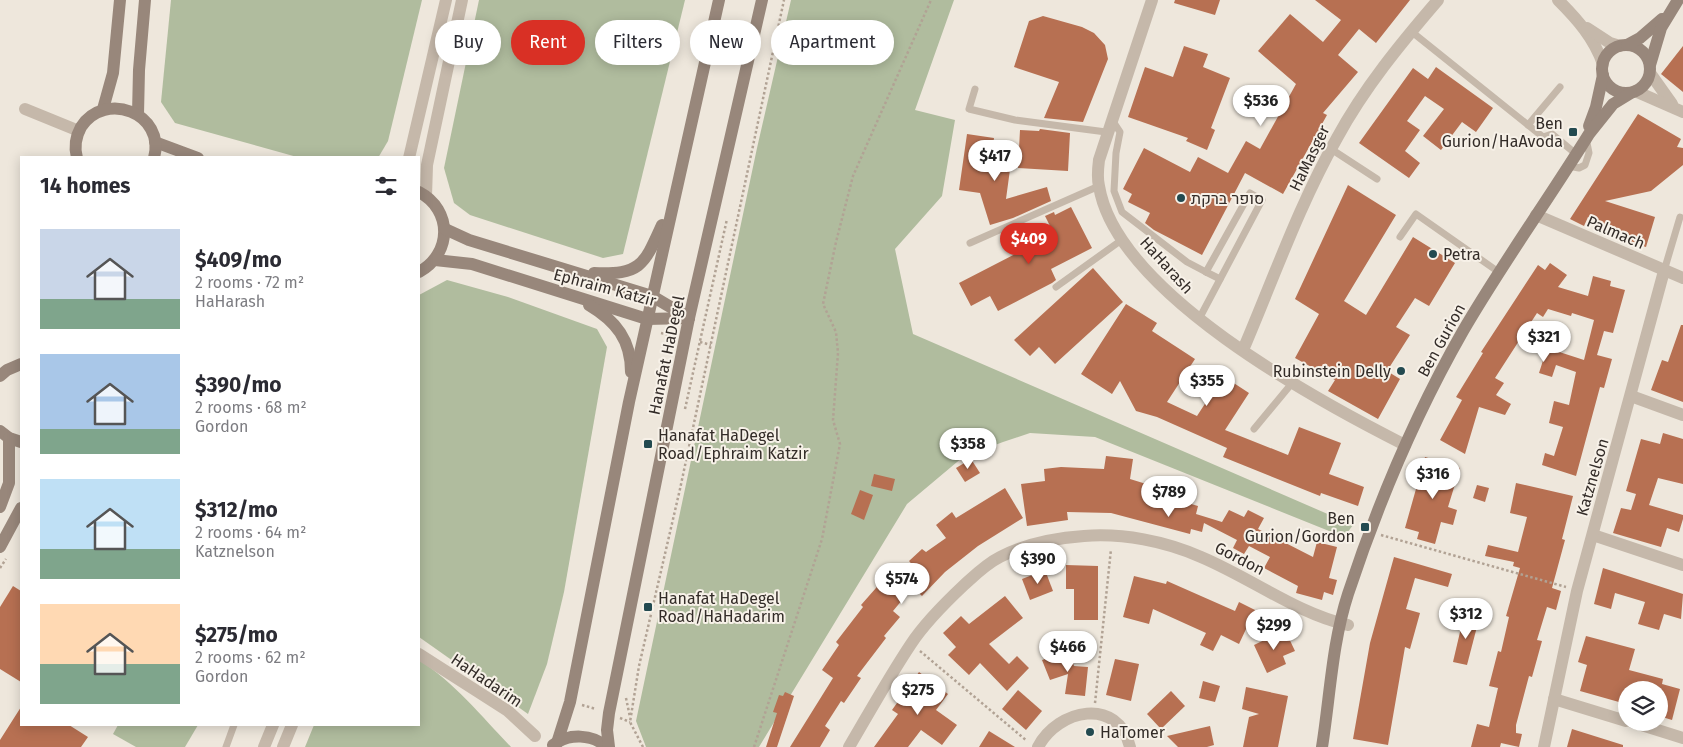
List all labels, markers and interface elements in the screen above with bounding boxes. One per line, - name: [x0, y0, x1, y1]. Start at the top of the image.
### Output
- chip: Buy: [435, 20, 501, 65]
- chip: Rent: [511, 20, 585, 65]
- chip: Filters: [595, 20, 680, 65]
- chip: New: [690, 20, 761, 65]
- chip: Apartment: [771, 20, 894, 65]
- pin: $536: [1231, 84, 1291, 127]
- text: $536: [1244, 91, 1278, 110]
- place label: Ben Gurion/HaAvoda: [1442, 114, 1563, 151]
- street label: HaMasger: [1285, 121, 1334, 194]
- marker: Ben Gurion/HaAvoda: [1567, 126, 1579, 138]
- pin: $417: [965, 140, 1025, 182]
- text: $417: [979, 146, 1011, 165]
- icon: filters: [372, 172, 400, 200]
- text: 14 homes: [40, 173, 130, 199]
- place label: סופר ברקת: [1191, 189, 1264, 208]
- marker: סופר ברקת: [1175, 192, 1187, 204]
- street label: Palmach: [1584, 212, 1648, 253]
- pin: $409: [999, 222, 1059, 265]
- text: $409: [1011, 229, 1047, 248]
- street label: HaHarash: [1136, 233, 1197, 298]
- place label: Petra: [1443, 245, 1481, 264]
- text: $409/mo: [195, 247, 282, 273]
- marker: Petra: [1427, 248, 1439, 260]
- icon: home: [80, 249, 140, 309]
- street label: Ephraim Katzir: [551, 265, 659, 311]
- text: 2 rooms · 72 m²: [195, 273, 304, 292]
- text: HaHarash: [195, 292, 265, 311]
- street label: Hanafat HaDegel: [645, 293, 688, 416]
- street label: Ben Gurion: [1414, 300, 1469, 380]
- pin: $321: [1514, 320, 1574, 363]
- text: $321: [1528, 327, 1560, 346]
- place label: Rubinstein Delly: [1273, 362, 1391, 381]
- pin: $355: [1177, 364, 1237, 407]
- marker: Rubinstein Delly: [1395, 365, 1407, 377]
- text: $355: [1190, 371, 1224, 390]
- text: $390/mo: [195, 372, 282, 398]
- icon: home: [80, 374, 140, 434]
- text: 2 rooms · 68 m²: [195, 398, 307, 417]
- text: Gordon: [195, 417, 248, 436]
- place label: Hanafat HaDegel Road/Ephraim Katzir: [658, 426, 810, 463]
- pin: $358: [938, 428, 998, 470]
- text: $358: [951, 434, 985, 453]
- street label: Katznelson: [1572, 436, 1613, 518]
- marker: Hanafat HaDegel Road/Ephraim Katzir: [642, 438, 654, 450]
- pin: $316: [1403, 458, 1463, 500]
- text: $316: [1416, 464, 1450, 483]
- pin: $789: [1139, 476, 1199, 518]
- text: $789: [1152, 482, 1186, 501]
- text: $312/mo: [195, 497, 278, 523]
- icon: home: [80, 499, 140, 559]
- place label: Ben Gurion/Gordon: [1245, 509, 1355, 546]
- marker: Ben Gurion/Gordon: [1359, 521, 1371, 533]
- text: 2 rooms · 64 m²: [195, 523, 306, 542]
- street label: Gordon: [1212, 538, 1268, 579]
- text: Katznelson: [195, 542, 275, 561]
- pin: $390: [1008, 542, 1068, 585]
- text: $390: [1020, 549, 1056, 568]
- pin: $574: [872, 562, 932, 605]
- text: $574: [886, 569, 918, 588]
- place label: Hanafat HaDegel Road/HaHadarim: [658, 589, 785, 626]
- pin: $312: [1436, 598, 1496, 640]
- marker: Hanafat HaDegel Road/HaHadarim: [642, 601, 654, 613]
- text: $312: [1450, 604, 1482, 623]
- pin: $299: [1244, 608, 1304, 651]
- text: $299: [1257, 615, 1291, 634]
- text: $275/mo: [195, 622, 278, 648]
- icon: home: [80, 624, 140, 684]
- pin: $466: [1038, 630, 1098, 673]
- text: $466: [1050, 637, 1086, 656]
- text: 2 rooms · 62 m²: [195, 648, 306, 667]
- street label: HaHadarim: [447, 650, 526, 711]
- text: Gordon: [195, 667, 248, 686]
- pin: $275: [888, 674, 948, 716]
- text: $275: [902, 680, 934, 699]
- map controls: [1618, 681, 1668, 731]
- button: layers: [1618, 681, 1668, 731]
- place label: HaTomer: [1100, 723, 1166, 742]
- marker: HaTomer: [1084, 726, 1096, 738]

